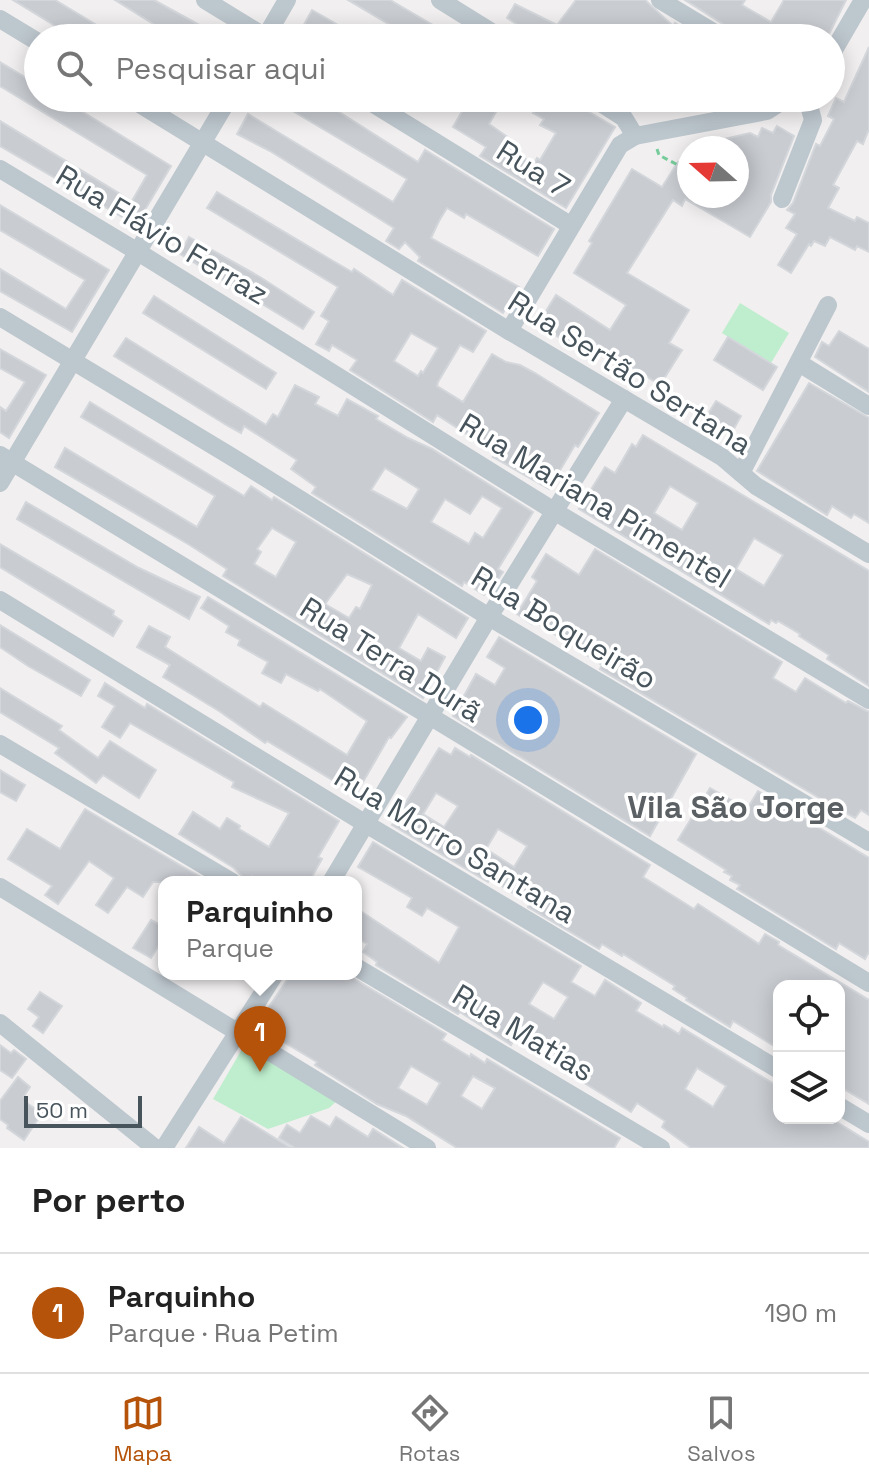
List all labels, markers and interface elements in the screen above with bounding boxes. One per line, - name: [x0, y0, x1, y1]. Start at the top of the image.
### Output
- search box: [24, 24, 845, 112]
- icon: search: [52, 46, 96, 90]
- text: Pesquisar aqui: [116, 49, 326, 88]
- street label: Rua 7: [489, 131, 577, 206]
- north arrow: [677, 136, 749, 208]
- street label: Rua Flávio Ferraz: [49, 156, 276, 313]
- street label: Rua Sertão Sertana: [501, 282, 760, 463]
- street label: Rua Mariana Pímentel: [452, 404, 738, 597]
- street label: Rua Boqueirão: [464, 557, 664, 698]
- street label: Rua Terra Durã: [293, 588, 489, 731]
- your location: [508, 700, 548, 740]
- street label: Rua Morro Santana: [327, 757, 583, 932]
- district label: Vila São Jorge: [627, 787, 845, 827]
- popup: [158, 876, 362, 980]
- text: Parquinho: [186, 892, 334, 931]
- text: Parque: [186, 931, 274, 965]
- street label: Rua Matias: [445, 975, 601, 1090]
- map controls: [773, 980, 845, 1124]
- button: locate: [773, 980, 845, 1052]
- pin: 1: [234, 1006, 286, 1072]
- button: layers: [773, 1052, 845, 1124]
- scale bar: [24, 1092, 142, 1128]
- text: 50 m: [36, 1096, 88, 1124]
- text: Por perto: [32, 1179, 186, 1222]
- text: Parquinho: [108, 1277, 255, 1316]
- text: 1: [52, 1296, 64, 1330]
- text: 190 m: [765, 1296, 837, 1330]
- text: Parque · Rua Petim: [108, 1316, 339, 1350]
- tab: Mapa: [114, 1391, 172, 1467]
- tab: Rotas: [399, 1391, 460, 1467]
- tab: Salvos: [687, 1391, 755, 1467]

